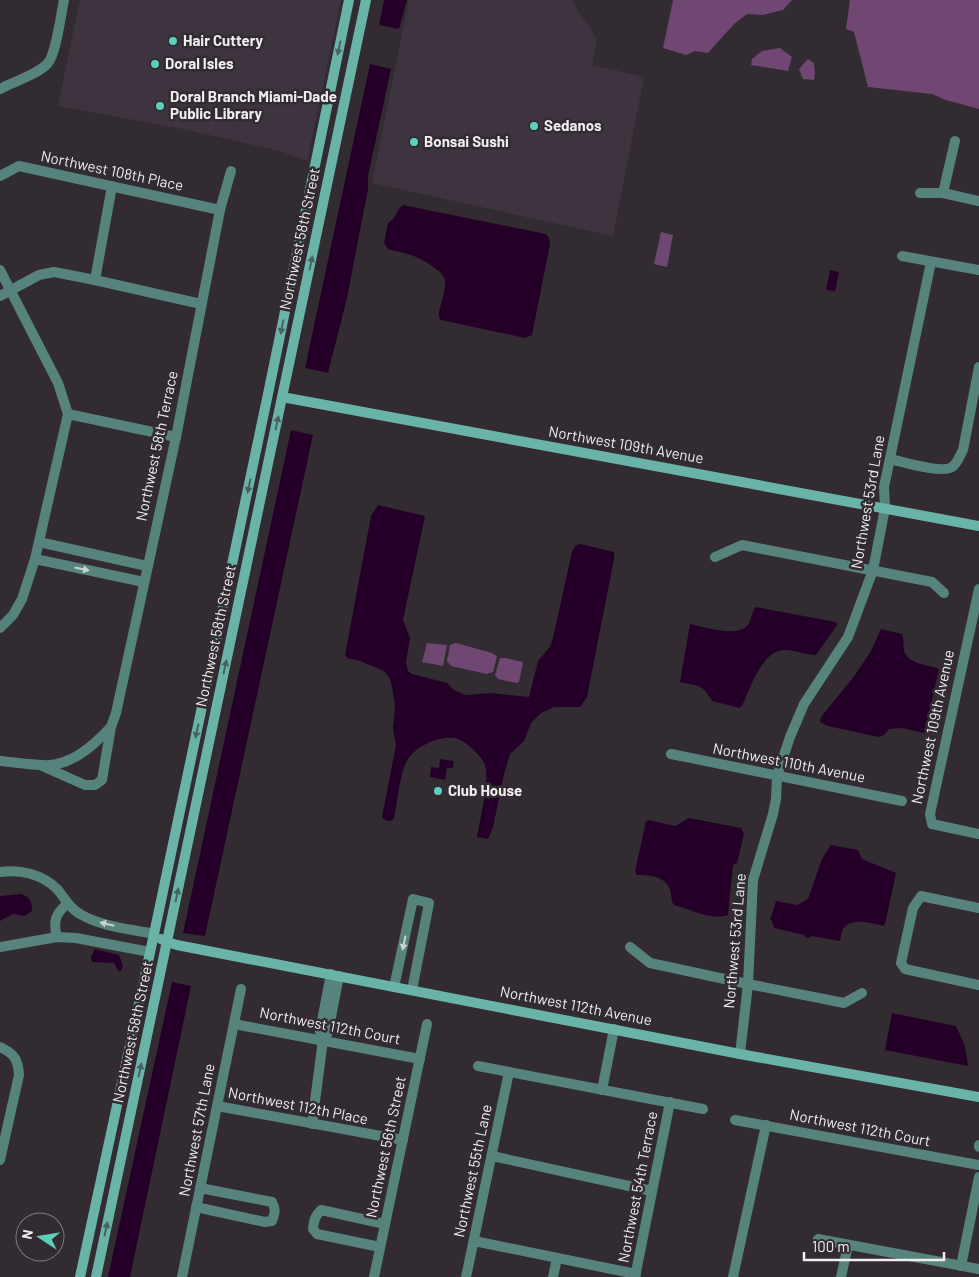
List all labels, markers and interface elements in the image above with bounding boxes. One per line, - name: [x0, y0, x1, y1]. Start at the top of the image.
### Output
- place label: Hair Cuttery: [183, 31, 264, 49]
- marker: Hair Cuttery: [167, 35, 179, 47]
- one-way arrow: [334, 40, 342, 56]
- place label: Doral Isles: [165, 54, 234, 72]
- marker: Doral Isles: [149, 58, 161, 70]
- place label: Doral Branch Miami-Dade Public Library: [170, 87, 337, 122]
- marker: Doral Branch Miami-Dade Public Library: [154, 100, 166, 112]
- place label: Sedanos: [544, 116, 602, 134]
- marker: Sedanos: [528, 120, 540, 132]
- place label: Bonsai Sushi: [424, 132, 509, 150]
- marker: Bonsai Sushi: [408, 136, 420, 148]
- street label: Northwest 108th Place: [39, 146, 185, 194]
- street label: Northwest 58th Street: [275, 166, 323, 311]
- one-way arrow: [307, 255, 315, 271]
- one-way arrow: [278, 319, 286, 335]
- street label: Northwest 58th Terrace: [131, 369, 181, 523]
- one-way arrow: [273, 415, 281, 430]
- street label: Northwest 109th Avenue: [547, 422, 705, 467]
- street label: Northwest 53rd Lane: [846, 433, 888, 570]
- one-way arrow: [245, 479, 253, 494]
- street label: Northwest 58th Street: [191, 563, 239, 708]
- one-way arrow: [75, 565, 90, 573]
- street label: Northwest 109th Avenue: [907, 648, 957, 806]
- one-way arrow: [221, 660, 229, 675]
- one-way arrow: [193, 723, 201, 738]
- street label: Northwest 110th Avenue: [712, 738, 867, 786]
- place label: Club House: [448, 781, 522, 799]
- marker: Club House: [432, 785, 444, 797]
- street label: Northwest 53rd Lane: [719, 873, 749, 1009]
- one-way arrow: [173, 887, 181, 902]
- one-way arrow: [99, 920, 114, 928]
- one-way arrow: [399, 935, 407, 951]
- street label: Northwest 58th Street: [108, 959, 156, 1104]
- street label: Northwest 112th Avenue: [499, 981, 654, 1029]
- street label: Northwest 112th Court: [258, 1003, 402, 1048]
- one-way arrow: [136, 1062, 144, 1078]
- street label: Northwest 57th Lane: [174, 1062, 218, 1198]
- street label: Northwest 56th Street: [361, 1074, 409, 1219]
- street label: Northwest 112th Place: [227, 1083, 370, 1127]
- street label: Northwest 55th Lane: [449, 1103, 495, 1239]
- street label: Northwest 112th Court: [788, 1105, 932, 1150]
- street label: Northwest 54th Terrace: [614, 1110, 661, 1264]
- north arrow: [15, 1212, 65, 1262]
- one-way arrow: [102, 1222, 110, 1237]
- text: N: [18, 1228, 36, 1241]
- scale bar: [804, 1230, 944, 1262]
- text: 100 m: [812, 1237, 850, 1255]

